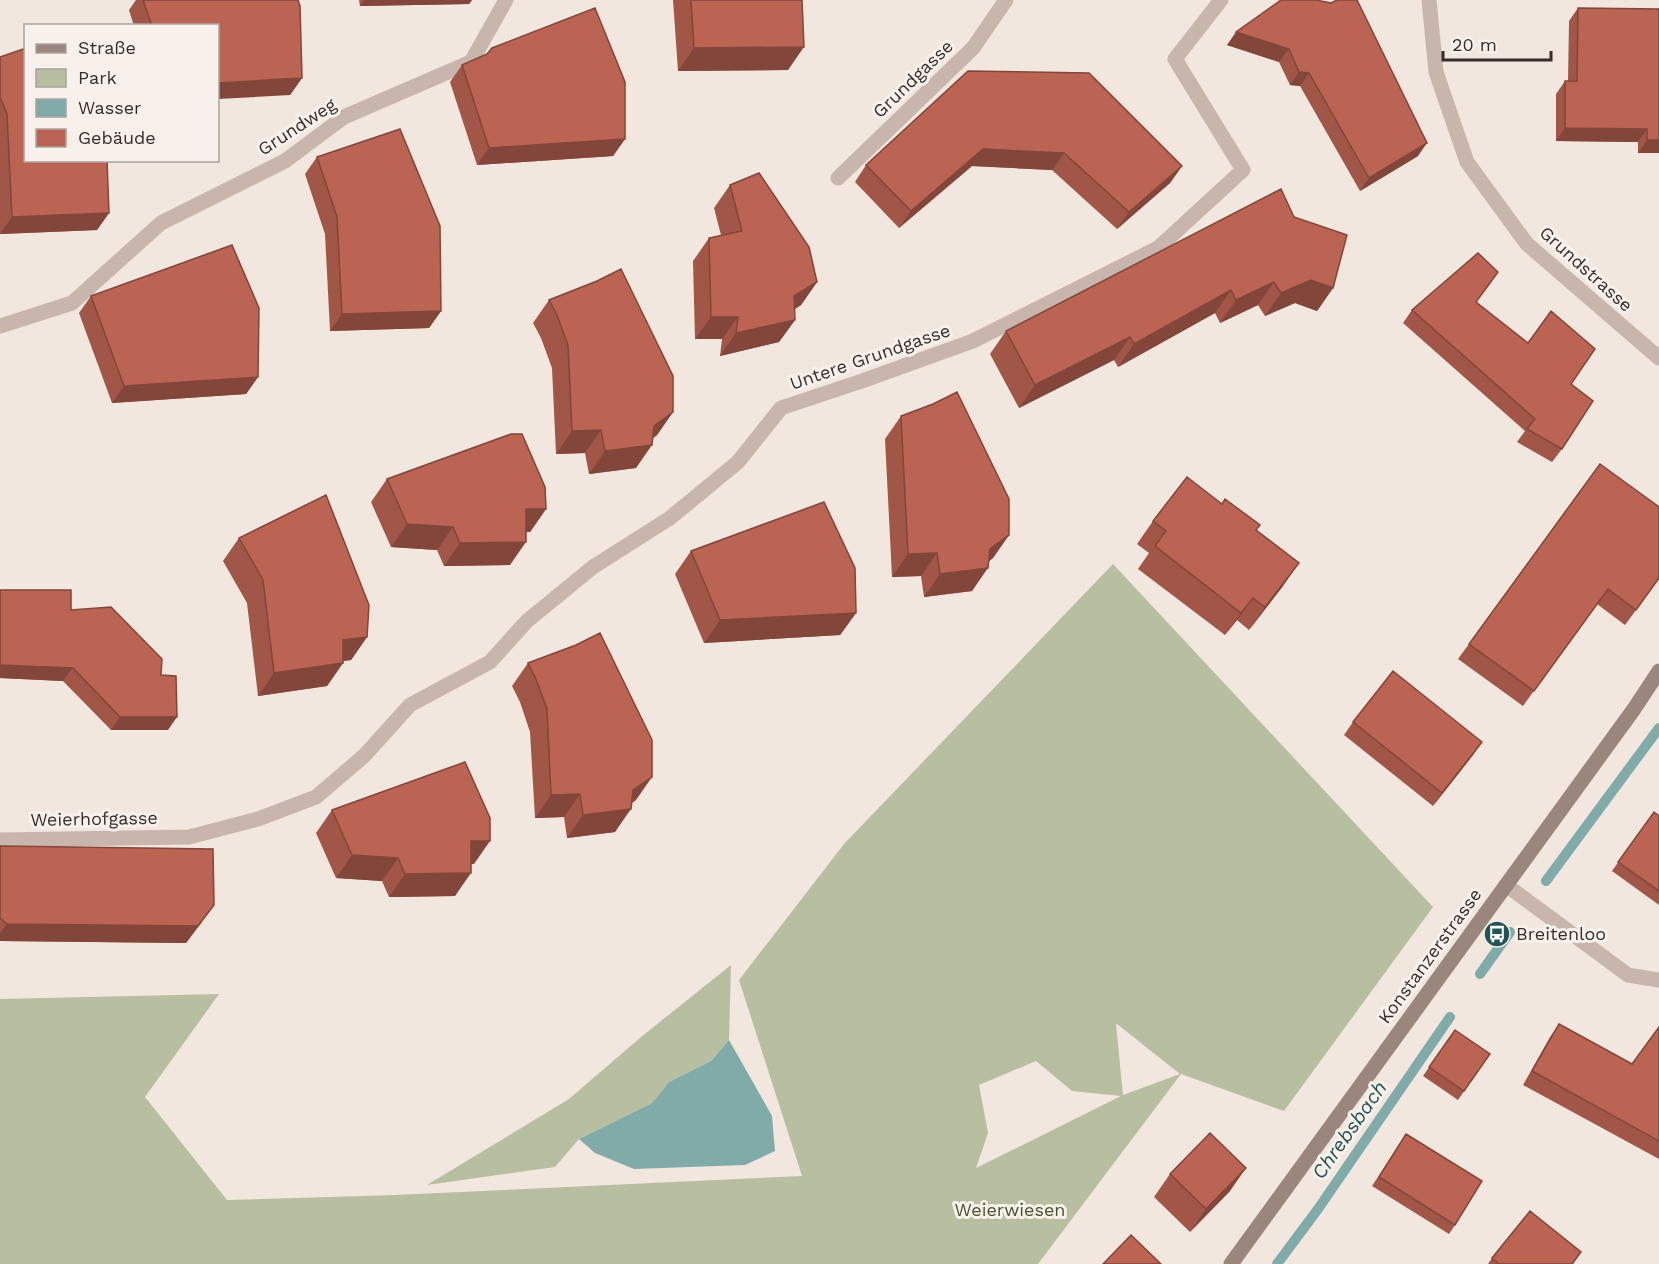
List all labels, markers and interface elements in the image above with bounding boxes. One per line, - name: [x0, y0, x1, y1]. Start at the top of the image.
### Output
- legend: [24, 24, 219, 162]
- scale bar: [1443, 24, 1551, 62]
- text: 20 m: [1452, 34, 1497, 55]
- street label: Grundgasse: [868, 35, 957, 122]
- text: Straße: [78, 37, 136, 58]
- text: Park: [78, 67, 117, 88]
- street label: Grundweg: [254, 93, 340, 160]
- text: Wasser: [78, 97, 141, 118]
- text: Gebäude: [78, 127, 156, 148]
- street label: Grundstrasse: [1536, 221, 1637, 316]
- street label: Untere Grundgasse: [787, 319, 953, 394]
- street label: Weierhofgasse: [30, 807, 158, 830]
- street label: Konstanzerstrasse: [1374, 884, 1486, 1027]
- bus stop icon: Breitenloo: [1482, 919, 1512, 949]
- place label: Breitenloo: [1516, 923, 1606, 944]
- water label: Chrebsbach: [1306, 1076, 1392, 1184]
- park label: Weierwiesen: [955, 1199, 1065, 1220]

